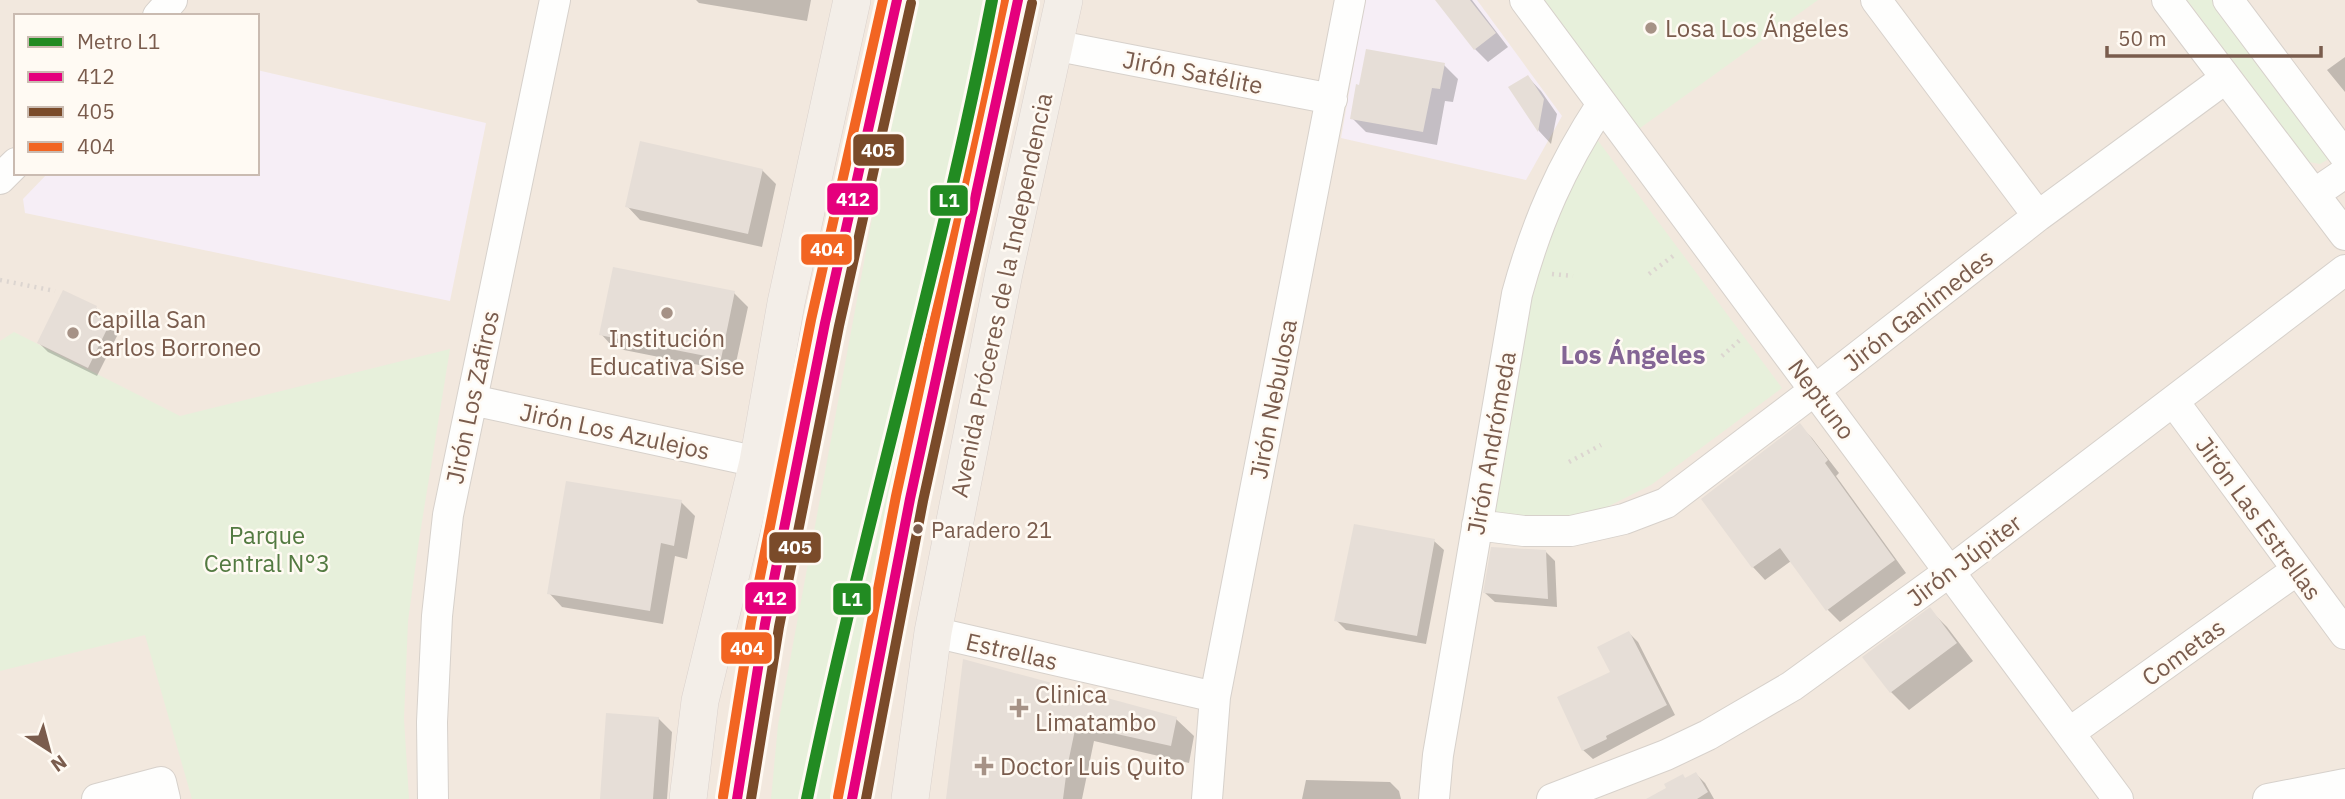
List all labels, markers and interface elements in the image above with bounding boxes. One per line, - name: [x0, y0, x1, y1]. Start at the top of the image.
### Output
- place label: Losa Los Ángeles: [1665, 12, 1849, 44]
- legend: [14, 14, 259, 175]
- scale bar: [2107, 14, 2320, 58]
- marker: Losa Los Ángeles: [1643, 20, 1659, 36]
- text: 50 m: [2118, 24, 2167, 52]
- text: Metro L1: [77, 27, 160, 55]
- street label: Jirón Satélite: [1120, 43, 1266, 101]
- text: 412: [77, 62, 115, 90]
- street label: Avenida Próceres de la Independencia: [942, 90, 1060, 500]
- text: 405: [77, 97, 115, 125]
- text: 404: [77, 132, 115, 160]
- line badge: 405: [852, 133, 905, 167]
- text: 405: [861, 138, 895, 162]
- line badge: 412: [826, 182, 879, 216]
- line badge: L1: [929, 184, 969, 217]
- text: 412: [836, 187, 870, 211]
- text: L1: [938, 188, 960, 212]
- line badge: 404: [800, 233, 853, 266]
- text: 404: [810, 237, 844, 261]
- street label: Jirón Ganímedes: [1837, 241, 1999, 379]
- place label: Capilla San Carlos Borroneo: [87, 303, 261, 363]
- marker: Institución Educativa Sise: [659, 305, 675, 321]
- street label: Jirón Los Zafiros: [438, 307, 506, 487]
- street label: Jirón Nebulosa: [1242, 316, 1304, 481]
- place label: Institución Educativa Sise: [589, 322, 745, 382]
- marker: Capilla San Carlos Borroneo: [65, 325, 81, 341]
- district label: Los Ángeles: [1560, 337, 1706, 371]
- street label: Jirón Andrómeda: [1459, 349, 1523, 537]
- street label: Neptuno: [1781, 352, 1863, 446]
- street label: Jirón Los Azulejos: [517, 395, 713, 467]
- street label: Jirón Las Estrellas: [2189, 430, 2329, 606]
- street label: Jirón Júpiter: [1900, 506, 2028, 614]
- place label: Paradero 21: [931, 515, 1052, 544]
- park label: Parque Central N°3: [204, 519, 330, 579]
- marker: Paradero 21: [911, 522, 925, 536]
- line badge: 405: [768, 531, 822, 564]
- text: 405: [778, 535, 812, 559]
- line badge: 412: [744, 581, 797, 615]
- line badge: L1: [832, 582, 872, 616]
- text: 412: [753, 586, 787, 610]
- text: L1: [841, 587, 863, 611]
- street label: Cometas: [2135, 611, 2231, 693]
- street label: Estrellas: [963, 625, 1061, 677]
- line badge: 404: [720, 631, 773, 665]
- text: 404: [730, 636, 764, 660]
- place label: Clinica Limatambo: [1035, 678, 1156, 738]
- marker: Clinica Limatambo: [1009, 698, 1029, 718]
- north arrow: [14, 715, 84, 785]
- text: N: [46, 750, 72, 778]
- place label: Doctor Luis Quito: [1000, 750, 1185, 782]
- marker: Doctor Luis Quito: [974, 756, 994, 776]

